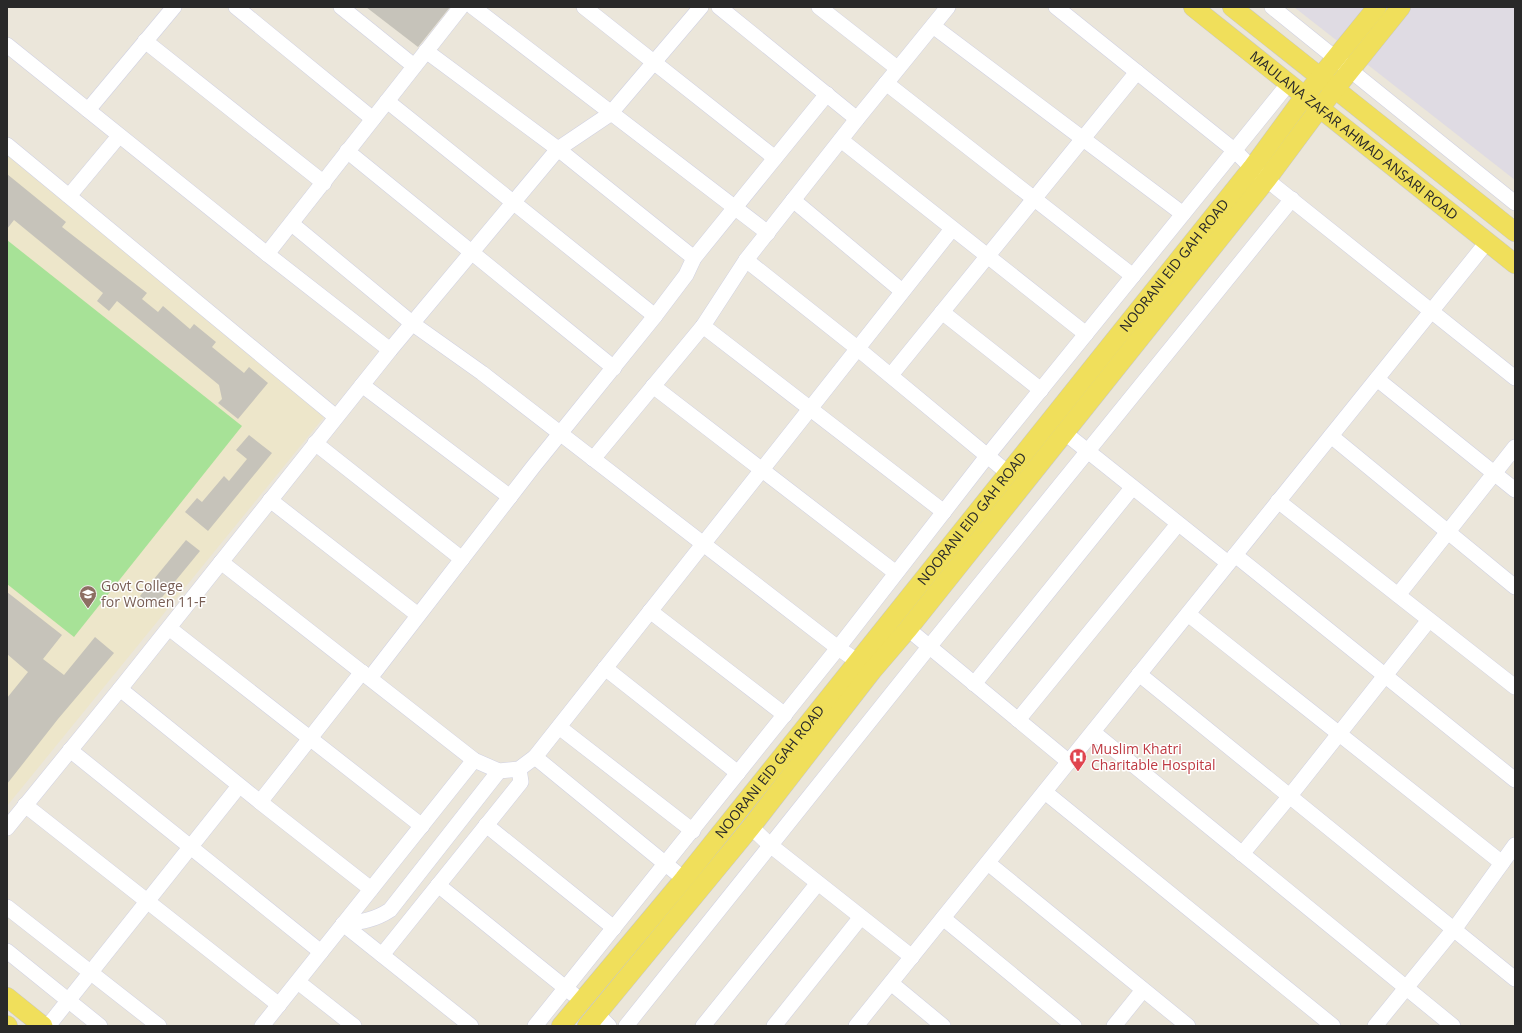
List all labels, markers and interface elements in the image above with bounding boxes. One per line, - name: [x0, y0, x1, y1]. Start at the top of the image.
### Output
- street label: MAULANA ZAFAR AHMAD ANSARI ROAD: [1246, 46, 1462, 224]
- street label: NOORANI EID GAH ROAD: [1115, 195, 1233, 336]
- street label: NOORANI EID GAH ROAD: [913, 448, 1030, 589]
- place label: Govt College for Women 11-F: [101, 576, 206, 611]
- school or university icon: Govt College for Women 11-F: [78, 584, 98, 609]
- street label: NOORANI EID GAH ROAD: [710, 701, 828, 842]
- place label: Muslim Khatri Charitable Hospital: [1091, 739, 1216, 774]
- hospital icon: Muslim Khatri Charitable Hospital: [1068, 747, 1088, 772]

